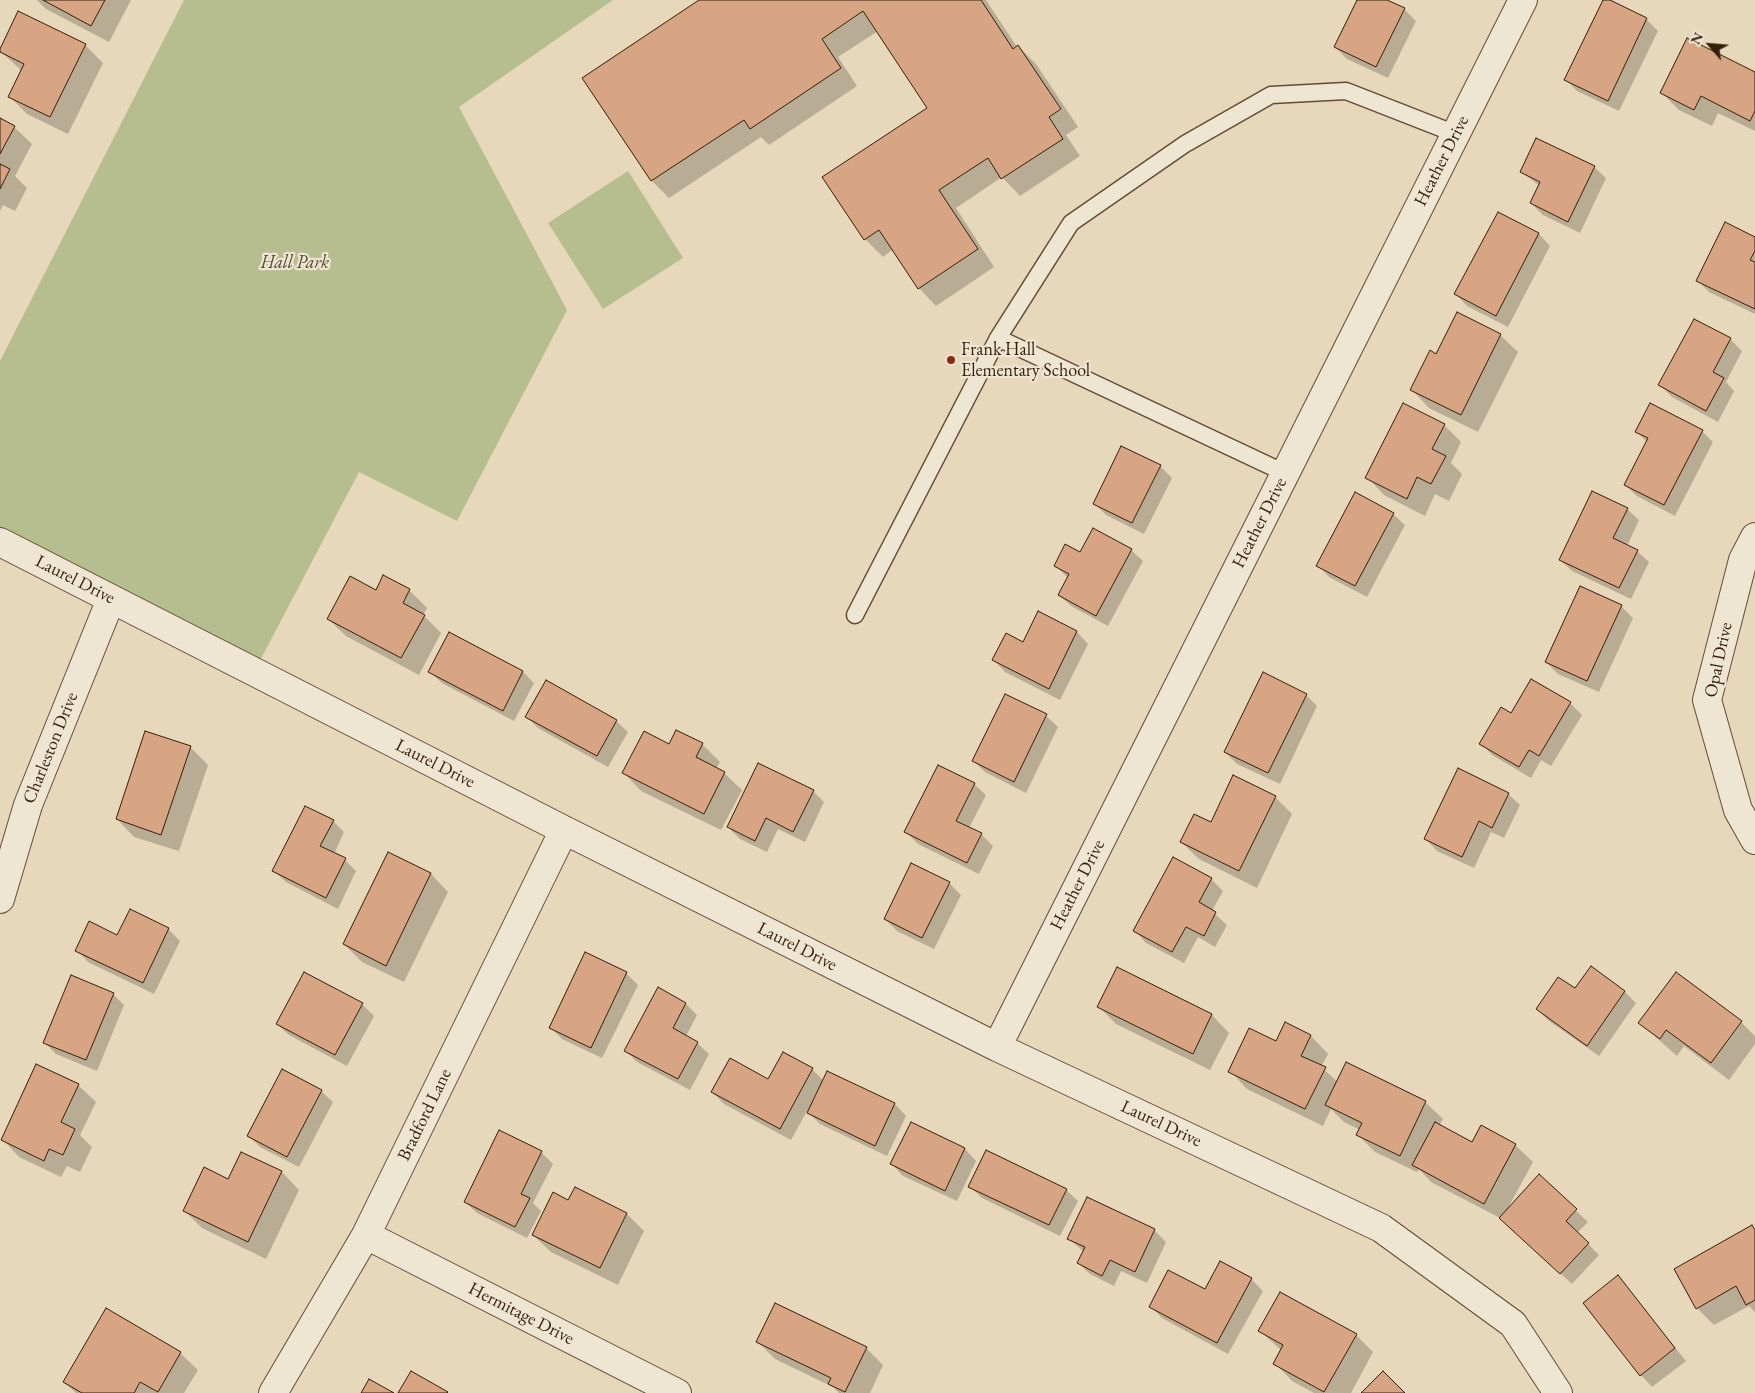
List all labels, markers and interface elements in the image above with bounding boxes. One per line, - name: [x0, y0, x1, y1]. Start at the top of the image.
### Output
- north arrow: [1685, 20, 1735, 70]
- text: N: [1686, 29, 1707, 47]
- street label: Heather Drive: [1410, 112, 1474, 210]
- park label: Hall Park: [261, 252, 329, 274]
- place label: Frank Hall Elementary School: [961, 339, 1090, 382]
- marker: Frank Hall Elementary School: [945, 354, 957, 366]
- street label: Heather Drive: [1228, 474, 1292, 572]
- street label: Laurel Drive: [32, 551, 118, 609]
- street label: Opal Drive: [1701, 620, 1737, 700]
- street label: Charleston Drive: [19, 689, 83, 807]
- street label: Laurel Drive: [392, 735, 478, 793]
- street label: Heather Drive: [1046, 836, 1110, 934]
- street label: Laurel Drive: [754, 918, 840, 976]
- street label: Bradford Lane: [393, 1065, 457, 1165]
- street label: Laurel Drive: [1117, 1096, 1205, 1152]
- street label: Hermitage Drive: [465, 1278, 577, 1350]

